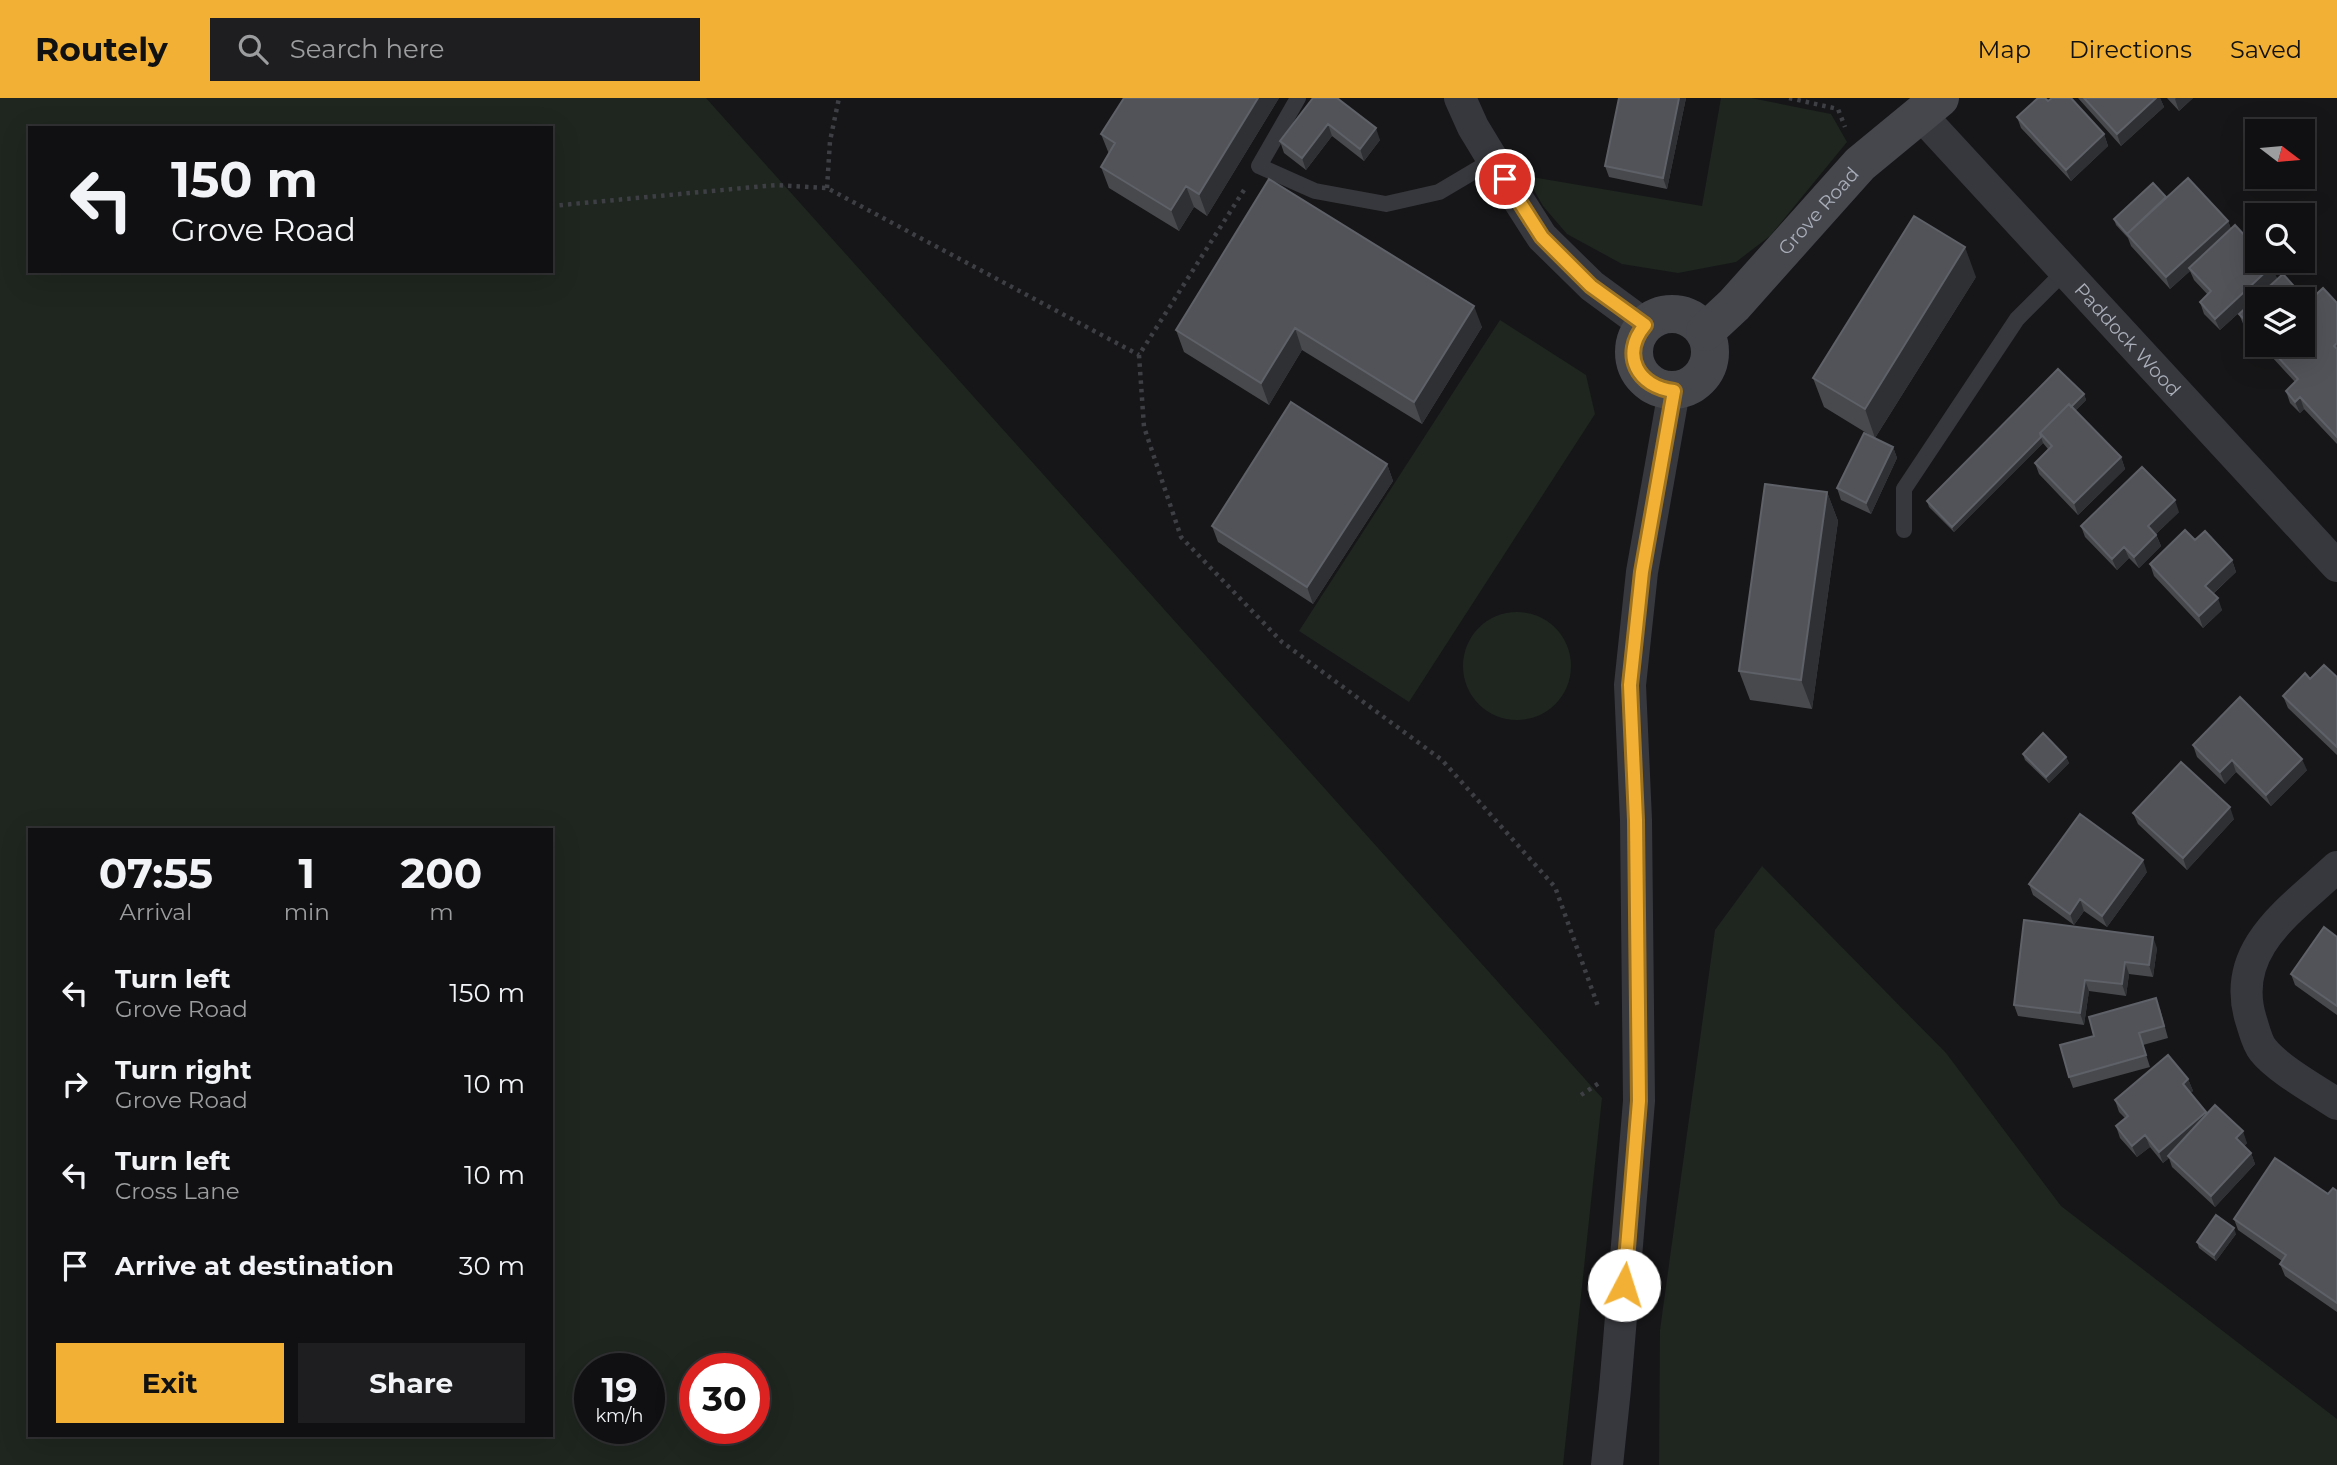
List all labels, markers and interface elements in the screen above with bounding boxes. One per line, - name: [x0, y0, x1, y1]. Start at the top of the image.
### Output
- search box: [210, 18, 700, 81]
- text: Routely: [35, 29, 168, 69]
- icon: search: [234, 30, 272, 68]
- text: Search here: [290, 33, 445, 65]
- text: Map: [1978, 35, 2031, 64]
- text: Directions: [2069, 35, 2192, 64]
- text: Saved: [2230, 35, 2302, 64]
- north arrow: [2245, 119, 2315, 189]
- map controls: [2245, 119, 2315, 357]
- pin: [1475, 149, 1535, 209]
- text: 150 m: [171, 150, 318, 209]
- icon: left: [56, 154, 147, 245]
- icon: arrive: [1486, 160, 1524, 198]
- street label: Grove Road: [1773, 162, 1863, 259]
- button: search: [2245, 203, 2315, 273]
- text: Grove Road: [171, 210, 356, 249]
- street label: Paddock Wood: [2070, 278, 2186, 401]
- button: layers: [2245, 287, 2315, 357]
- text: 07:55: [99, 847, 213, 899]
- text: 1: [299, 847, 315, 899]
- text: 200: [401, 847, 482, 899]
- text: Arrival: [120, 898, 192, 926]
- text: min: [284, 898, 330, 926]
- text: m: [429, 898, 454, 926]
- text: Turn left: [115, 963, 231, 995]
- icon: left: [56, 974, 94, 1012]
- text: 150 m: [449, 977, 525, 1009]
- text: Grove Road: [115, 995, 248, 1023]
- text: Turn right: [115, 1054, 251, 1086]
- icon: right: [56, 1065, 94, 1103]
- text: 10 m: [464, 1068, 525, 1100]
- text: Grove Road: [115, 1086, 248, 1114]
- text: Turn left: [115, 1145, 231, 1177]
- icon: left: [56, 1156, 94, 1194]
- text: 10 m: [464, 1159, 525, 1191]
- text: Cross Lane: [115, 1177, 240, 1205]
- icon: arrive: [56, 1247, 94, 1285]
- position arrow: [1587, 1248, 1661, 1322]
- text: Arrive at destination: [115, 1250, 394, 1282]
- text: 30 m: [459, 1250, 525, 1282]
- button: Exit: [56, 1343, 284, 1423]
- button: Share: [298, 1343, 525, 1423]
- speed limit sign: 30: [679, 1353, 770, 1444]
- text: 19: [601, 1368, 638, 1411]
- text: km/h: [595, 1405, 644, 1427]

